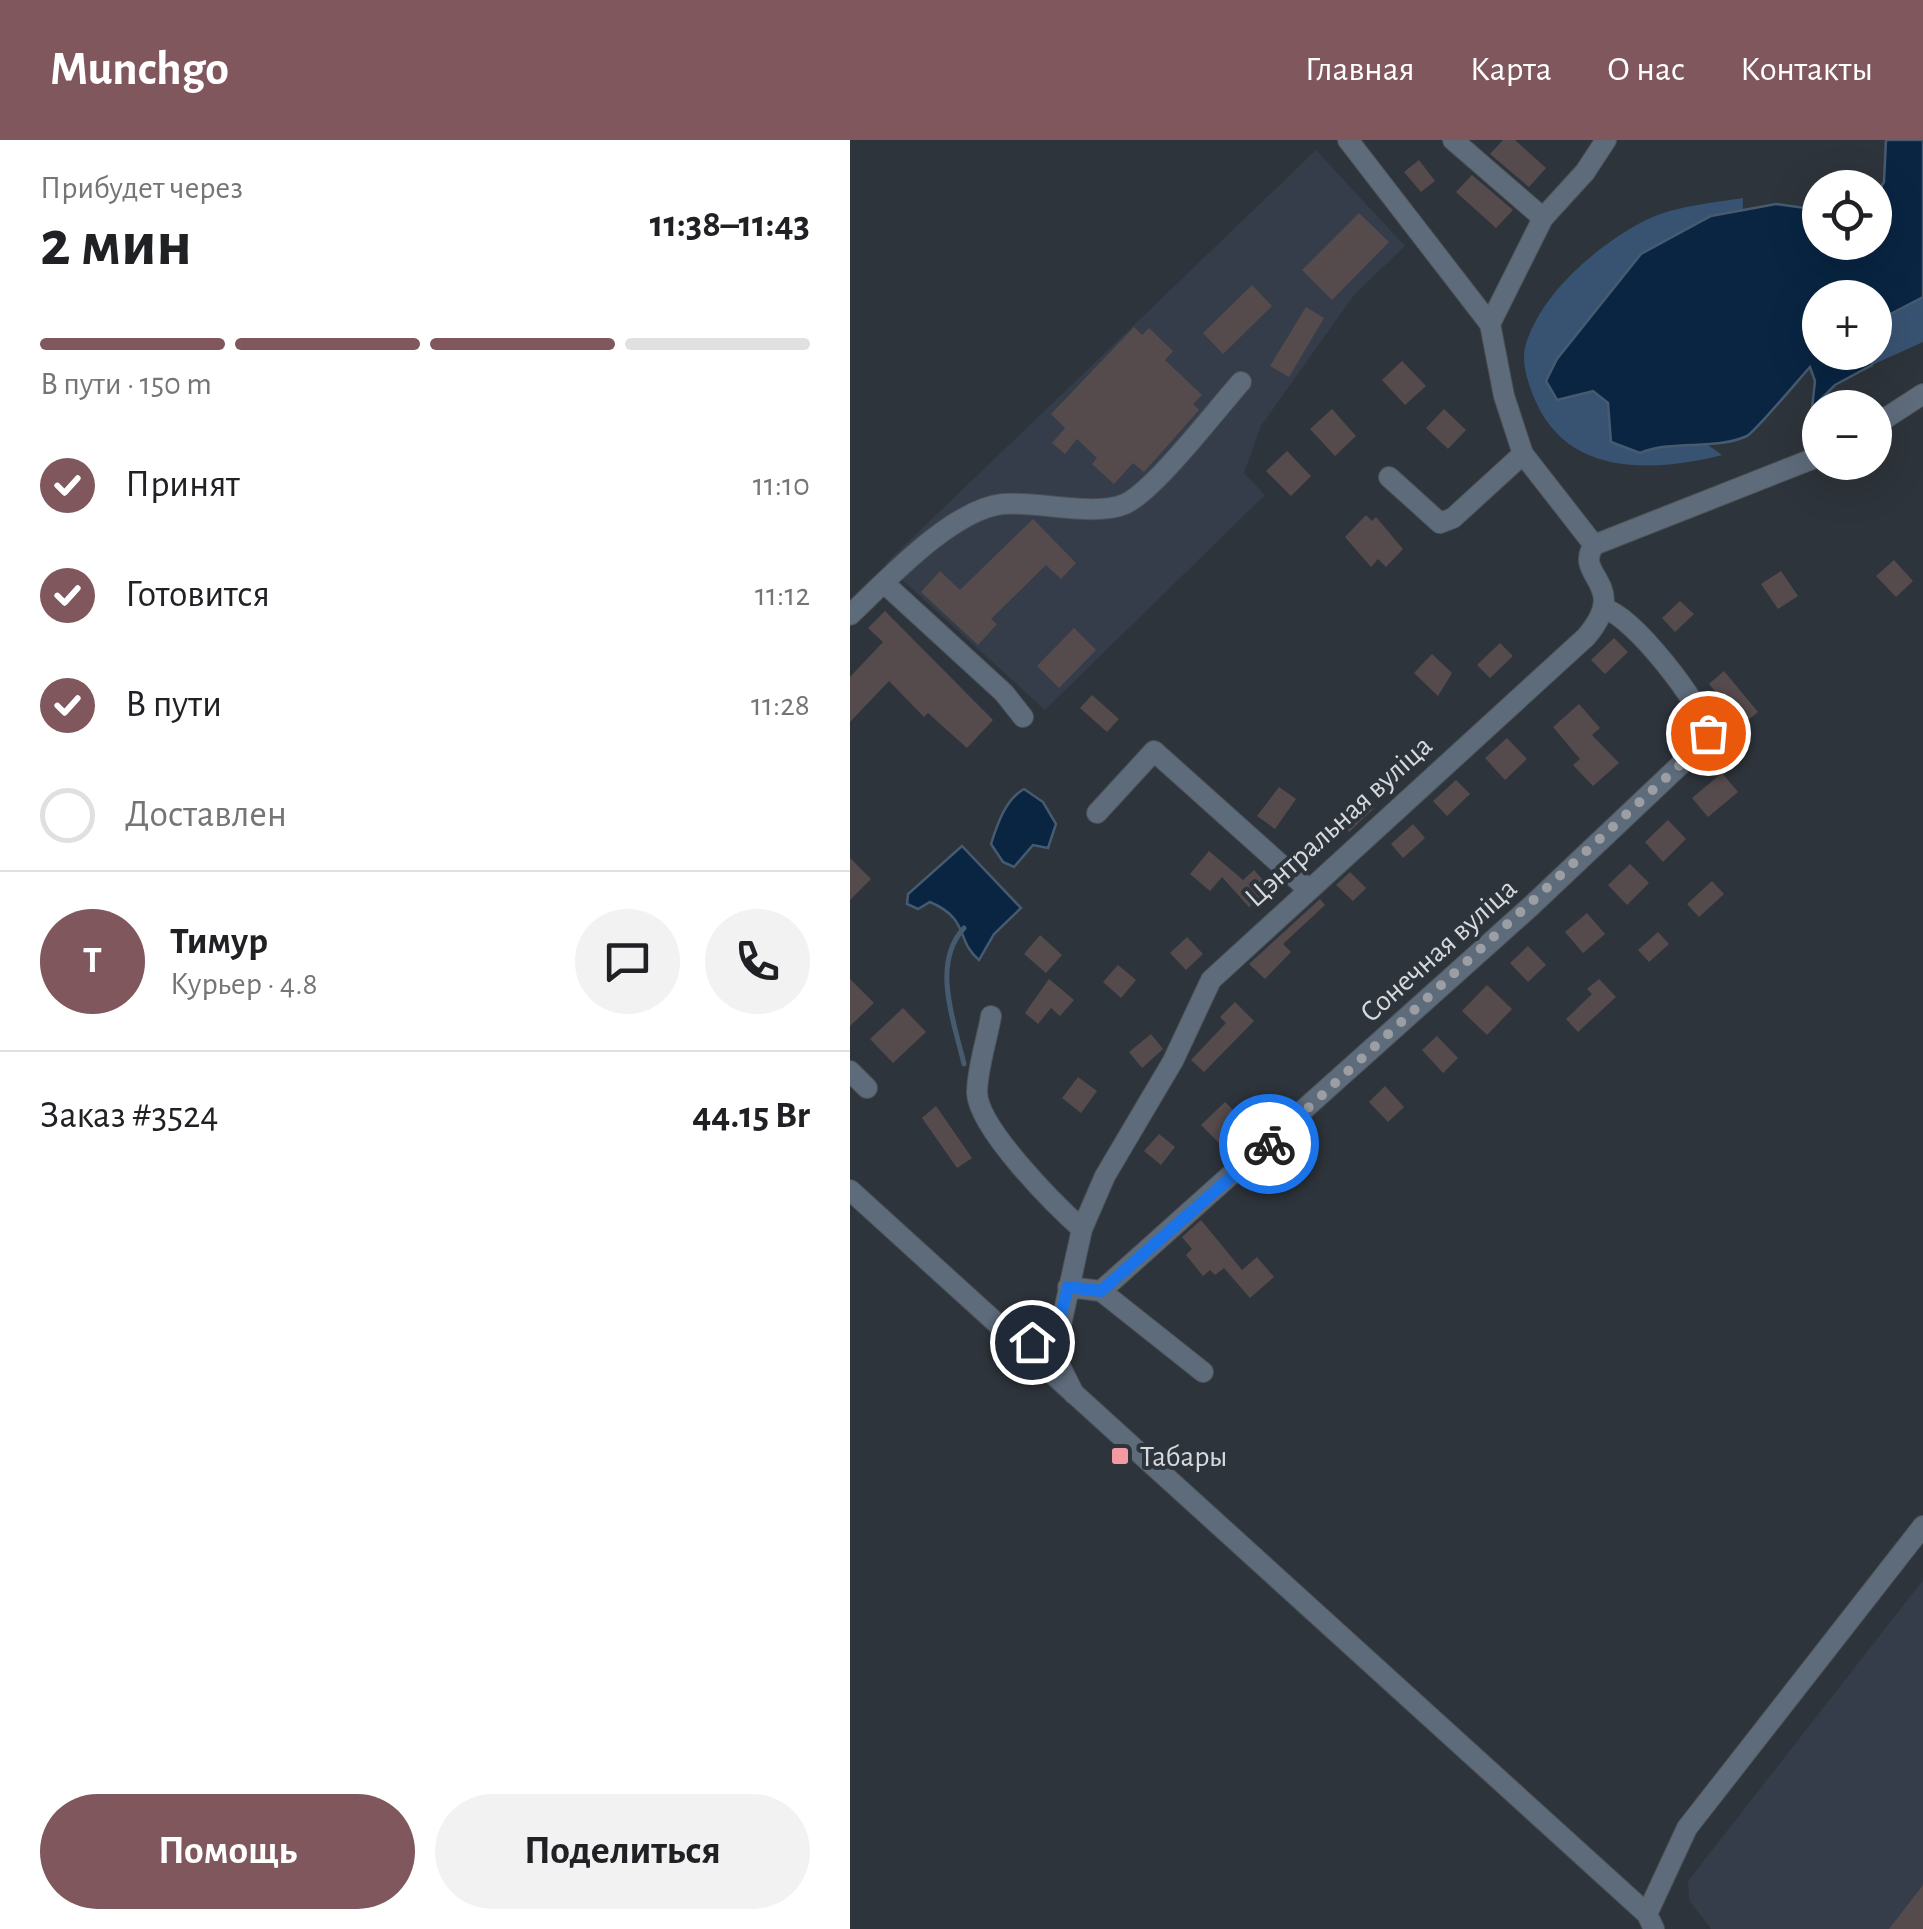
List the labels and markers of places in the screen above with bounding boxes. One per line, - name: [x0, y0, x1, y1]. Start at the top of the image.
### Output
- pin: [1666, 691, 1751, 776]
- pin: [990, 1300, 1075, 1385]
- place label: Табары: [1140, 1442, 1228, 1472]
- marker: Табары: [1109, 1445, 1131, 1467]

